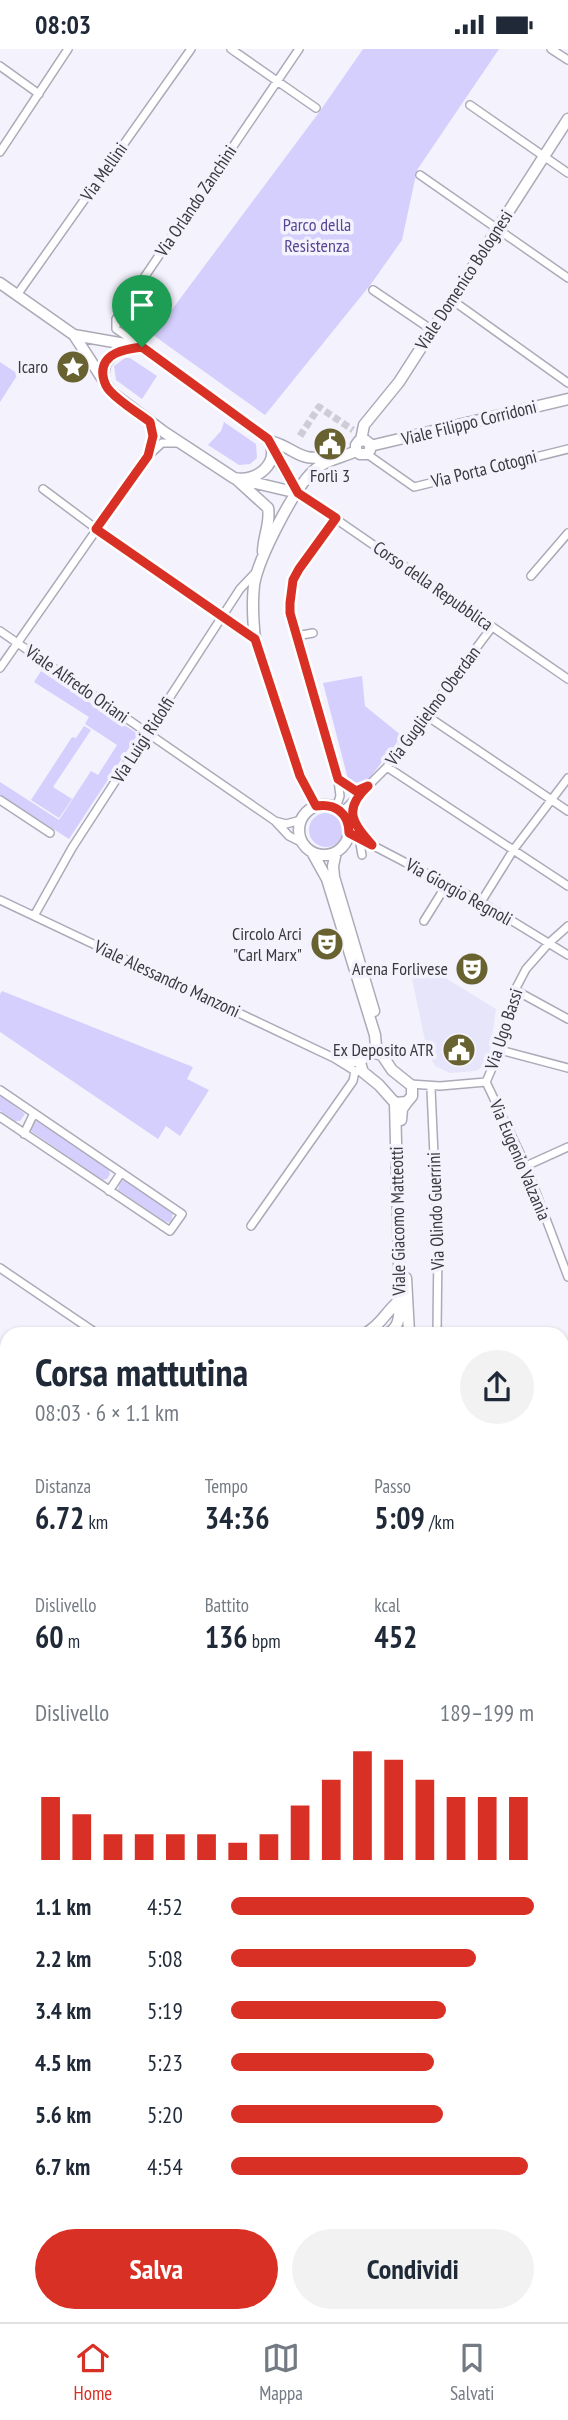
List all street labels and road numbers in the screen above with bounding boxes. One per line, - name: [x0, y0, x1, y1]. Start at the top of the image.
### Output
- street label: Via Mellini: [75, 138, 132, 206]
- street label: Via Orlando Zanchini: [149, 141, 241, 262]
- street label: Viale Domenico Bolognesi: [409, 205, 517, 355]
- street label: Viale Filippo Corridoni: [398, 395, 539, 451]
- street label: Via Porta Cotogni: [428, 444, 539, 493]
- street label: Corso della Repubblica: [369, 536, 498, 635]
- street label: Viale Alfredo Oriani: [20, 639, 134, 728]
- street label: Via Guglielmo Oberdan: [380, 641, 485, 771]
- street label: Via Luigi Ridolfi: [106, 692, 179, 788]
- street label: Via Giorgio Regnoli: [401, 852, 517, 930]
- street label: Viale Alessandro Manzoni: [90, 934, 244, 1022]
- street label: Via Ugo Bassi: [479, 985, 527, 1073]
- street label: Via Eugenio Valzania: [484, 1095, 556, 1224]
- street label: Viale Giacomo Matteotti: [385, 1146, 410, 1297]
- street label: Via Olindo Guerrini: [422, 1152, 449, 1271]

